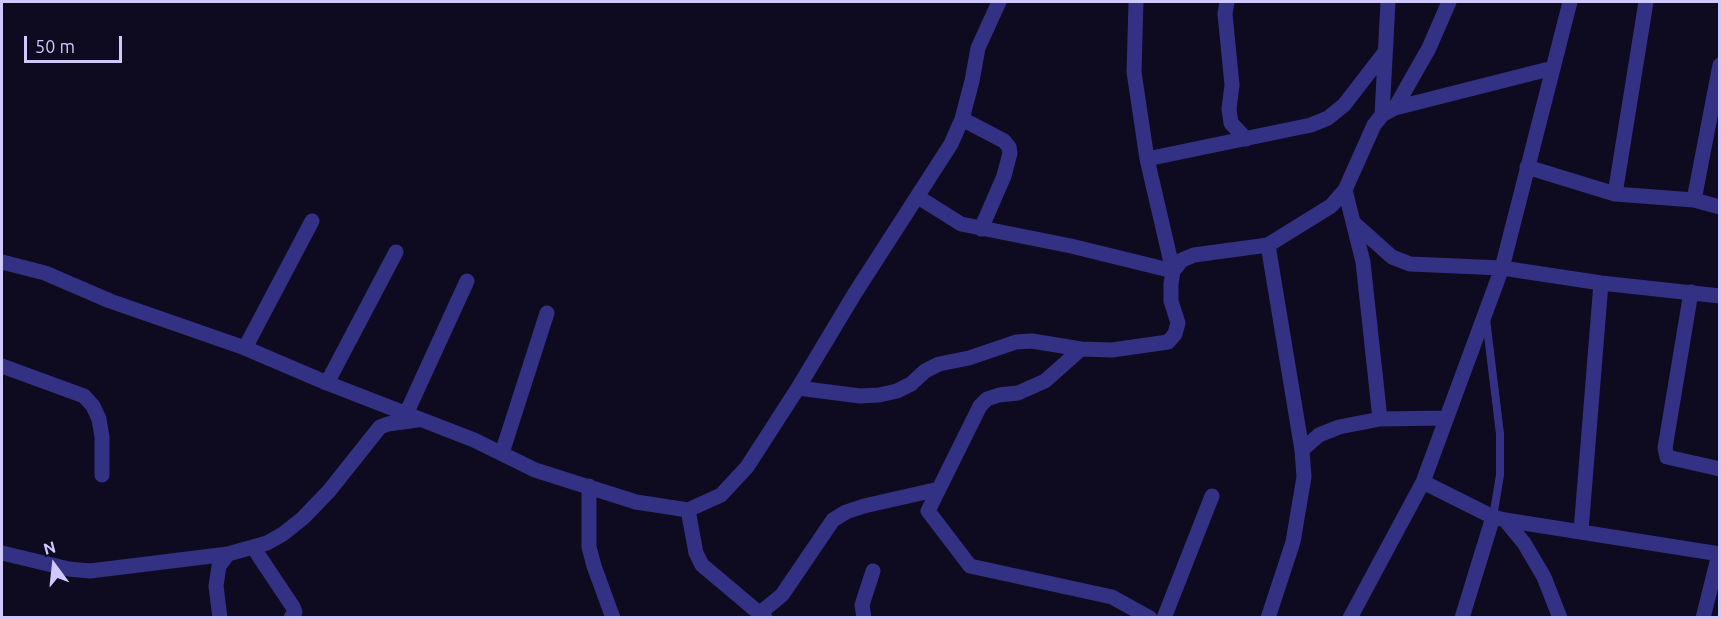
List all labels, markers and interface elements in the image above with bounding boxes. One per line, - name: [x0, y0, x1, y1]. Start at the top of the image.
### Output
- scale bar: [27, 24, 124, 62]
- text: 50 m: [35, 36, 75, 56]
- north arrow: [24, 535, 84, 595]
- text: N: [41, 537, 57, 558]

